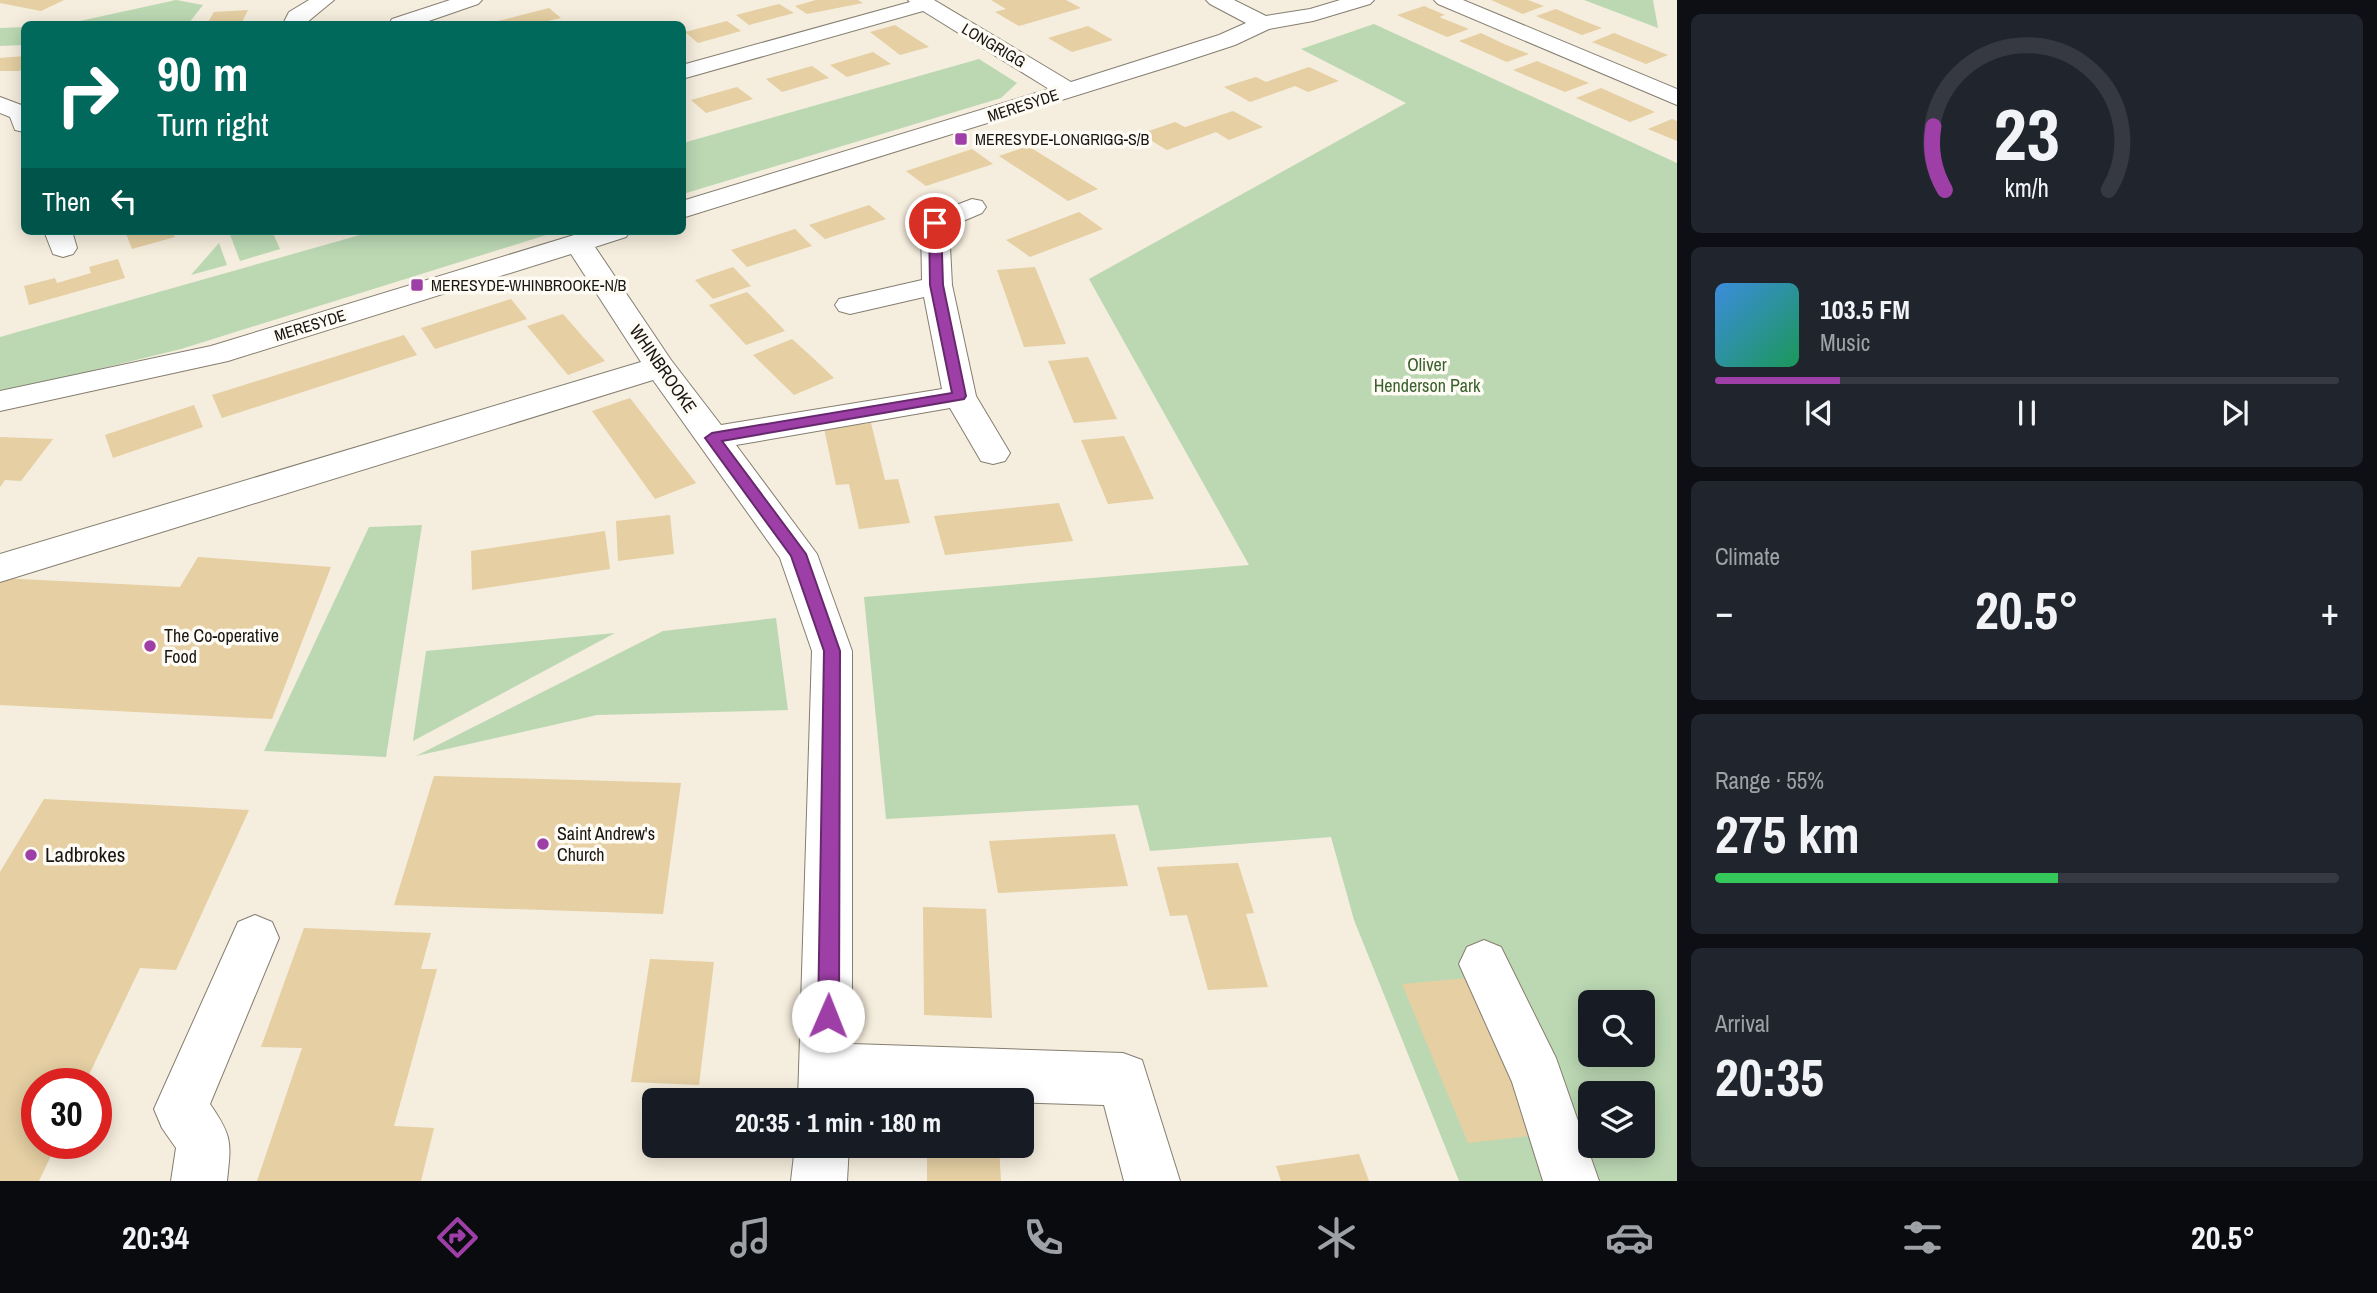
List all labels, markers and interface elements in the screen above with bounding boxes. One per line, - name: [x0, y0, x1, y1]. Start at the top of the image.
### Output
- street label: LONGRIGG: [958, 17, 1030, 73]
- text: 90 m: [157, 40, 249, 106]
- icon: right: [42, 49, 133, 140]
- street label: MERESYDE: [985, 83, 1061, 127]
- text: 23: [1994, 85, 2060, 183]
- text: Turn right: [157, 103, 269, 146]
- place label: MERESYDE-LONGRIGG-S/B: [975, 128, 1149, 150]
- marker: MERESYDE-LONGRIGG-S/B: [953, 131, 969, 147]
- text: km/h: [2005, 171, 2049, 205]
- icon: left: [105, 182, 143, 220]
- text: Then: [42, 184, 91, 219]
- pin: [905, 193, 965, 253]
- icon: arrive: [916, 204, 954, 242]
- place label: MERESYDE-WHINBROOKE-N/B: [431, 274, 627, 296]
- marker: MERESYDE-WHINBROOKE-N/B: [409, 277, 425, 293]
- text: 103.5 FM: [1820, 292, 1910, 327]
- street label: MERESYDE: [272, 304, 348, 346]
- street label: WHINBROOKE: [624, 320, 703, 418]
- text: Music: [1820, 327, 1870, 358]
- park label: Oliver Henderson Park: [1374, 352, 1481, 398]
- icon: previous: [1800, 394, 1838, 432]
- icon: pause: [2008, 394, 2046, 432]
- icon: next: [2216, 394, 2254, 432]
- text: Climate: [1715, 541, 1780, 572]
- text: 20.5°: [1975, 575, 2079, 645]
- text: −: [1715, 586, 1733, 637]
- text: +: [2321, 586, 2339, 637]
- place label: The Co-operative Food: [164, 623, 279, 669]
- marker: The Co-operative Food: [142, 638, 158, 654]
- text: Range · 55%: [1715, 765, 1824, 796]
- text: 275 km: [1715, 799, 1860, 869]
- place label: Saint Andrew's Church: [557, 821, 655, 867]
- marker: Saint Andrew's Church: [535, 836, 551, 852]
- place label: Ladbrokes: [45, 840, 125, 869]
- marker: Ladbrokes: [23, 847, 39, 863]
- position arrow: [791, 979, 865, 1053]
- map controls: [1578, 990, 1655, 1158]
- button: search: [1578, 990, 1655, 1067]
- text: Arrival: [1715, 1008, 1770, 1039]
- text: 20:35: [1715, 1042, 1824, 1112]
- speed limit sign: 30: [21, 1068, 112, 1159]
- button: layers: [1578, 1081, 1655, 1158]
- text: 20:35 · 1 min · 180 m: [735, 1105, 941, 1140]
- icon: directions: [433, 1213, 482, 1262]
- icon: music: [726, 1213, 775, 1262]
- icon: phone: [1019, 1213, 1068, 1262]
- icon: climate: [1312, 1213, 1361, 1262]
- icon: car: [1605, 1213, 1654, 1262]
- icon: filters: [1898, 1213, 1947, 1262]
- text: 20:34: [122, 1216, 189, 1259]
- text: 20.5°: [2191, 1216, 2255, 1259]

